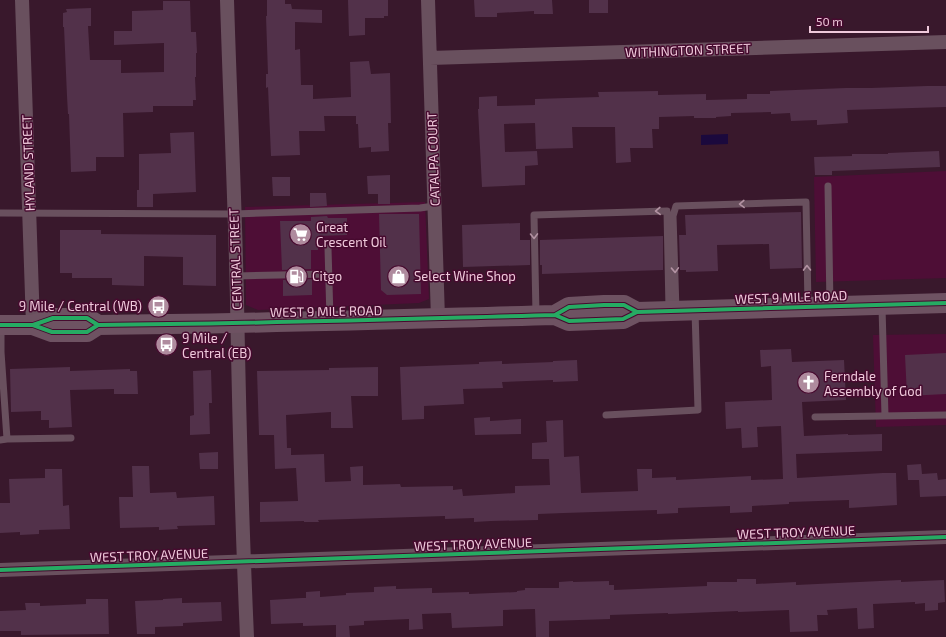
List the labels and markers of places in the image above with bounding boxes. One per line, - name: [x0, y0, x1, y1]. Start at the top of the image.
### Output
- place label: Great Crescent Oil: [316, 219, 387, 250]
- supermarket icon: Great Crescent Oil: [287, 221, 313, 247]
- fuel station icon: Citgo: [284, 263, 310, 289]
- shop icon: Select Wine Shop: [386, 263, 412, 289]
- place label: Citgo: [312, 268, 342, 284]
- place label: Select Wine Shop: [414, 268, 516, 284]
- bus stop icon: 9 Mile / Central (WB): [145, 293, 171, 319]
- place label: 9 Mile / Central (WB): [19, 298, 142, 314]
- place label: 9 Mile / Central (EB): [182, 330, 251, 361]
- bus stop icon: 9 Mile / Central (EB): [154, 332, 180, 358]
- place label: Ferndale Assembly of God: [824, 368, 922, 399]
- church icon: Ferndale Assembly of God: [795, 370, 821, 396]

